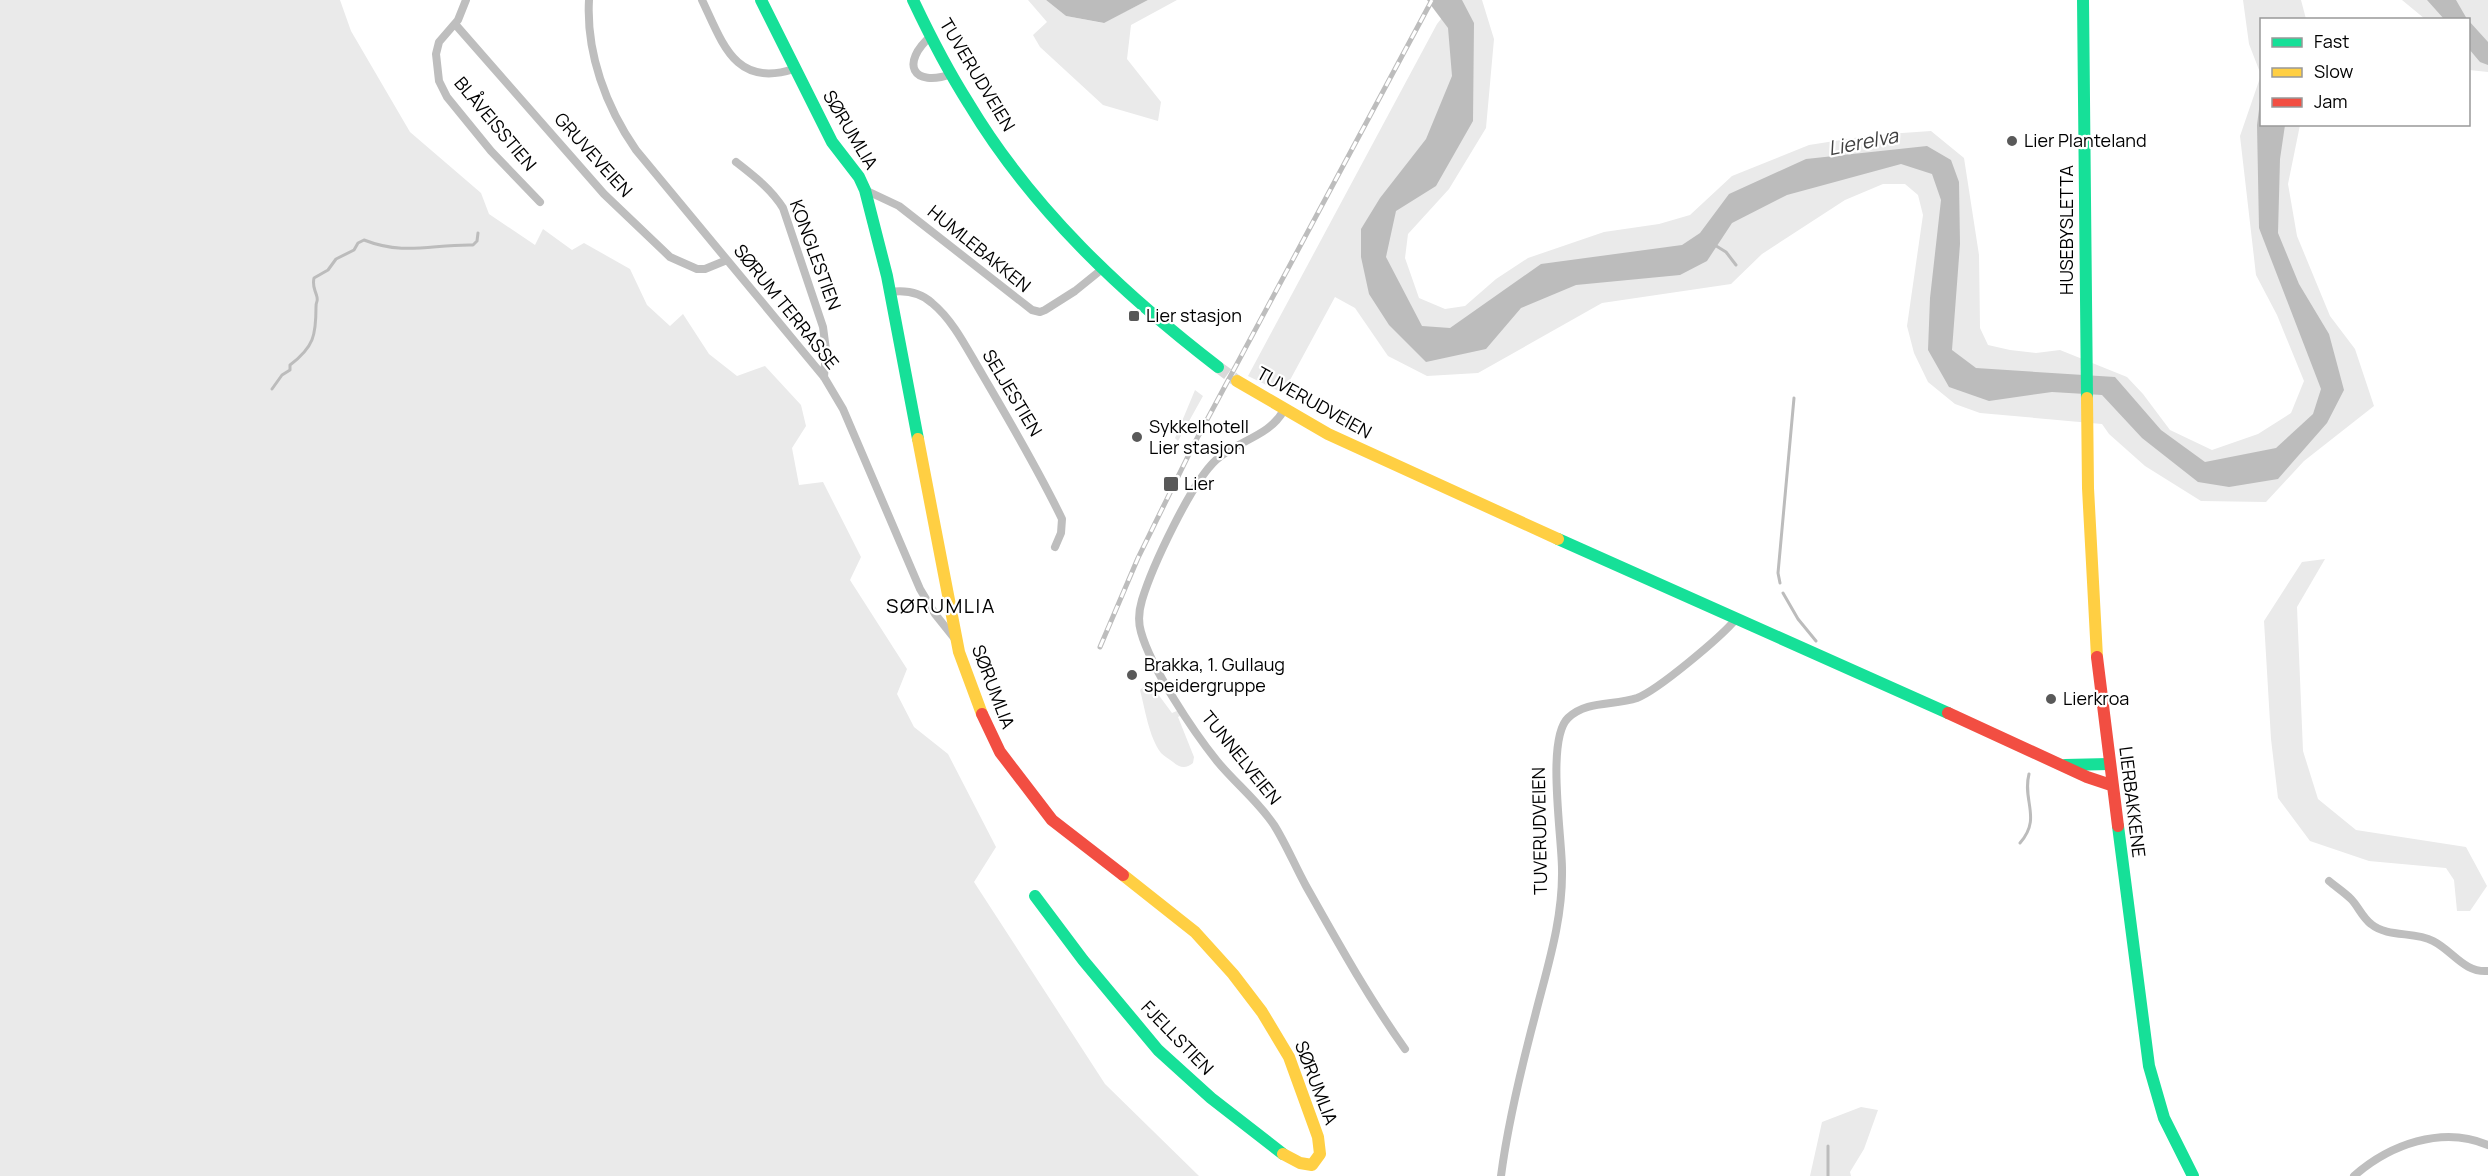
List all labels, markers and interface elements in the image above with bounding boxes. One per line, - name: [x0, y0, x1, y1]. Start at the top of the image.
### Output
- street label: TUVERUDVEIEN: [935, 13, 1021, 135]
- legend: [2260, 18, 2470, 126]
- text: Fast: [2314, 29, 2349, 53]
- text: Slow: [2314, 59, 2354, 83]
- street label: BLÅVEISSTIEN: [449, 71, 542, 175]
- street label: SØRUMLIA: [818, 86, 884, 174]
- text: Jam: [2314, 89, 2348, 113]
- street label: GRUVEVEIEN: [549, 107, 638, 202]
- water label: Lierelva: [1826, 121, 1901, 161]
- place label: Lier Planteland: [2024, 128, 2147, 152]
- marker: Lier Planteland: [2005, 134, 2019, 148]
- street label: HUSEBYSLETTA: [2054, 164, 2078, 295]
- street label: KONGLESTIEN: [785, 196, 847, 313]
- street label: HUMLEBAKKEN: [923, 199, 1036, 297]
- street label: SØRUM TERRASSE: [729, 239, 845, 374]
- place label: Lier stasjon: [1146, 303, 1242, 327]
- marker: Lier stasjon: [1127, 309, 1141, 323]
- street label: SELJESTIEN: [978, 345, 1048, 440]
- street label: TUVERUDVEIEN: [1253, 361, 1376, 444]
- place label: Sykkelhotell Lier stasjon: [1149, 414, 1249, 459]
- marker: Sykkelhotell Lier stasjon: [1130, 430, 1144, 444]
- place label: Lier: [1184, 471, 1215, 495]
- marker: Lier: [1162, 475, 1180, 493]
- district label: SØRUMLIA: [886, 592, 996, 619]
- street label: SØRUMLIA: [967, 641, 1021, 733]
- place label: Brakka, 1. Gullaug speidergruppe: [1144, 652, 1285, 697]
- marker: Brakka, 1. Gullaug speidergruppe: [1125, 668, 1139, 682]
- place label: Lierkroa: [2063, 686, 2129, 710]
- marker: Lierkroa: [2044, 692, 2058, 706]
- street label: TUNNELVEIEN: [1197, 706, 1287, 809]
- street label: LIERBAKKENE: [2114, 745, 2152, 859]
- street label: TUVERUDVEIEN: [1526, 767, 1552, 895]
- street label: FJELLSTIEN: [1136, 995, 1219, 1080]
- street label: SØRUMLIA: [1290, 1037, 1344, 1129]

